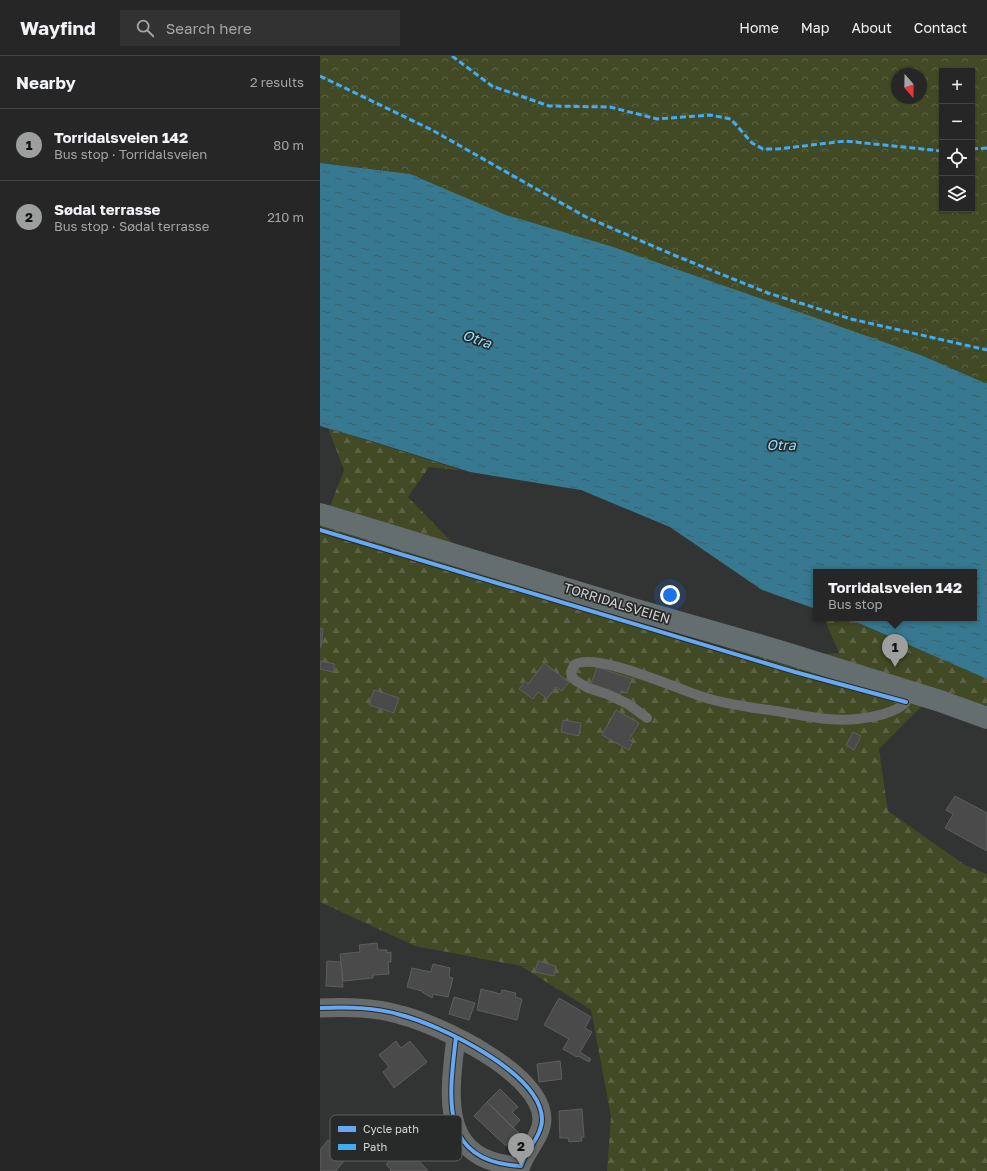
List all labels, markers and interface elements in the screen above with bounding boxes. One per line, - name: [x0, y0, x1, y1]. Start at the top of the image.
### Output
- search box: [120, 10, 400, 46]
- text: Wayfind: [20, 16, 96, 39]
- icon: search: [134, 17, 156, 39]
- text: Search here: [166, 19, 252, 37]
- text: Home: [739, 19, 779, 36]
- text: Map: [801, 19, 829, 36]
- text: About: [851, 19, 892, 36]
- text: Contact: [914, 19, 967, 36]
- north arrow: [891, 68, 927, 104]
- map controls: [939, 68, 975, 212]
- button: +: [939, 68, 975, 104]
- text: Nearby: [16, 72, 76, 93]
- text: 2 results: [250, 74, 304, 90]
- button: −: [939, 104, 975, 140]
- text: Torridalsveien 142: [54, 128, 188, 146]
- text: 1: [26, 137, 32, 153]
- text: 80 m: [273, 137, 304, 153]
- button: locate: [939, 140, 975, 176]
- text: Bus stop · Torridalsveien: [54, 146, 207, 162]
- button: layers: [939, 176, 975, 212]
- text: Sødal terrasse: [54, 200, 160, 218]
- text: 2: [25, 209, 33, 225]
- text: 210 m: [267, 209, 304, 225]
- text: Bus stop · Sødal terrasse: [54, 218, 209, 234]
- water label: Otra: [461, 326, 495, 352]
- water label: Otra: [766, 436, 797, 453]
- popup: [813, 569, 977, 621]
- text: Torridalsveien 142: [828, 578, 962, 596]
- street label: TORRIDALSVEIEN: [562, 579, 672, 627]
- your location: [660, 585, 680, 605]
- text: Bus stop: [828, 596, 883, 612]
- pin: 1: [882, 634, 908, 667]
- legend: [330, 1115, 462, 1161]
- text: Cycle path: [363, 1122, 419, 1135]
- pin: 2: [508, 1133, 534, 1166]
- text: Path: [363, 1140, 387, 1153]

